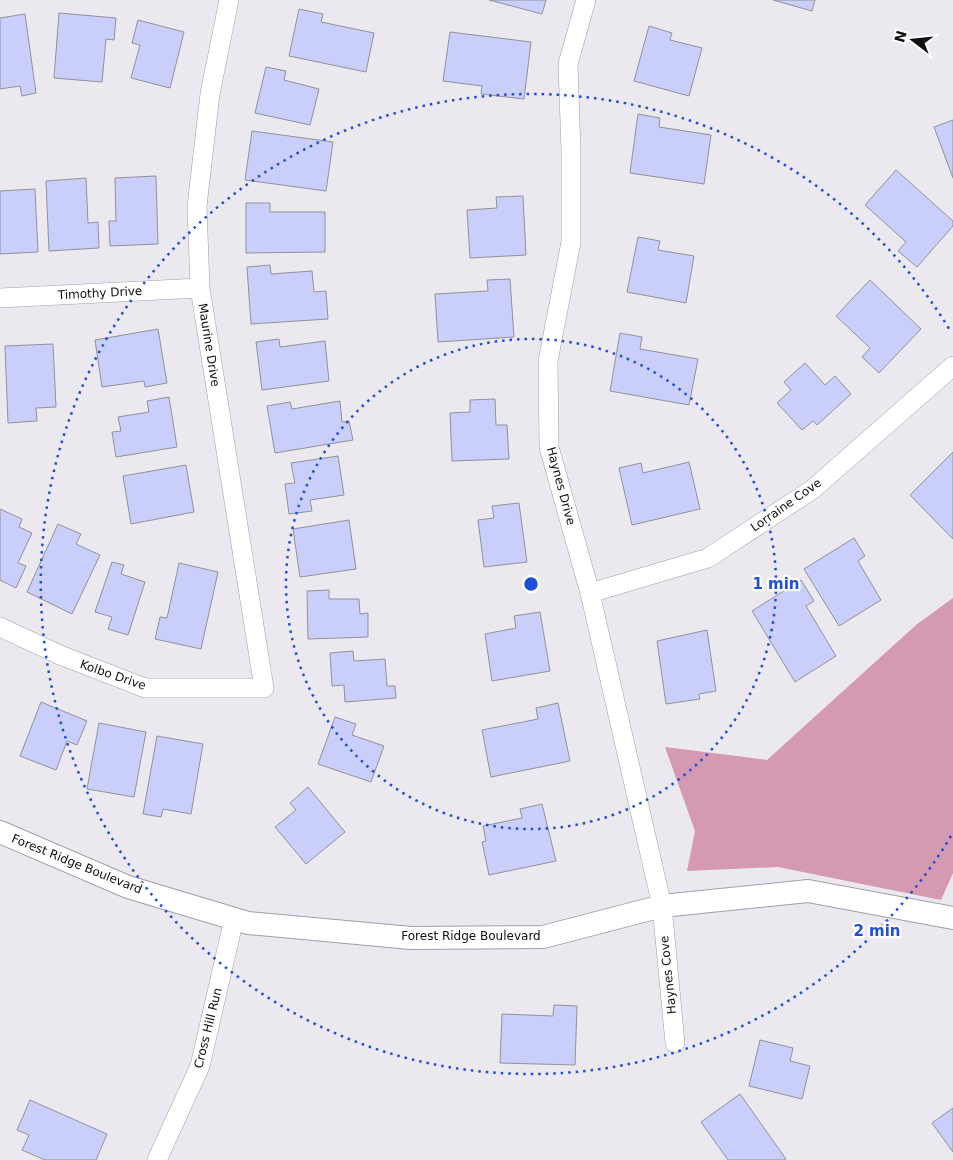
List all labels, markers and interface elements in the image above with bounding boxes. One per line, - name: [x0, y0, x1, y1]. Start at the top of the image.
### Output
- north arrow: [888, 15, 938, 65]
- text: N: [891, 29, 910, 44]
- street label: Timothy Drive: [56, 284, 143, 302]
- street label: Maurine Drive: [195, 302, 223, 388]
- street label: Haynes Drive: [544, 445, 578, 527]
- street label: Lorraine Cove: [748, 475, 824, 535]
- centre of rings: [522, 575, 540, 593]
- text: 1 min: [752, 575, 800, 593]
- street label: Kolbo Drive: [78, 657, 148, 693]
- street label: Forest Ridge Boulevard: [10, 831, 144, 897]
- text: 2 min: [853, 922, 901, 940]
- street label: Forest Ridge Boulevard: [401, 929, 541, 943]
- street label: Haynes Cove: [657, 935, 679, 1015]
- street label: Cross Hill Run: [191, 986, 225, 1070]

